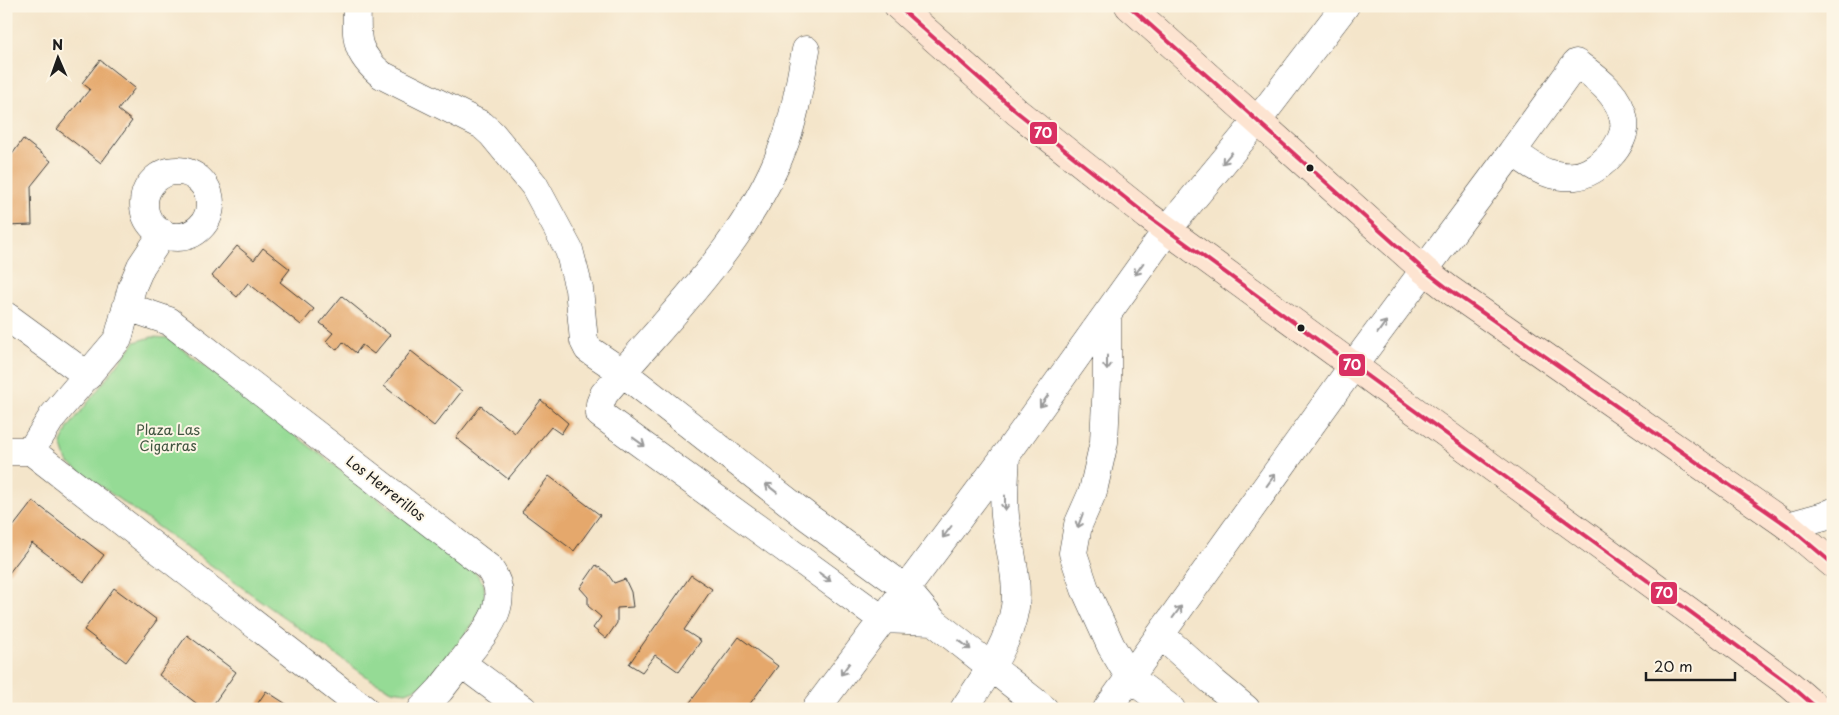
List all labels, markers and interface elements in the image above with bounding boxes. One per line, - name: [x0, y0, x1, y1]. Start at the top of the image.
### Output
- north arrow: [32, 32, 82, 82]
- text: N: [52, 34, 63, 55]
- line badge: 70: [1029, 121, 1058, 145]
- text: 70: [1034, 122, 1052, 143]
- one-way arrow: [1221, 151, 1232, 164]
- unlabelled marker: [1305, 163, 1315, 173]
- one-way arrow: [1134, 262, 1144, 276]
- one-way arrow: [1377, 320, 1387, 334]
- unlabelled marker: [1296, 323, 1306, 333]
- line badge: 70: [1338, 353, 1366, 377]
- one-way arrow: [1102, 354, 1112, 371]
- text: 70: [1343, 354, 1361, 375]
- one-way arrow: [1039, 394, 1049, 408]
- park label: Plaza Las Cigarras: [136, 419, 200, 456]
- one-way arrow: [632, 437, 645, 448]
- street label: Los Herrerillos: [342, 450, 430, 526]
- one-way arrow: [1266, 474, 1277, 487]
- one-way arrow: [764, 482, 777, 493]
- one-way arrow: [1000, 495, 1010, 511]
- one-way arrow: [1075, 513, 1084, 528]
- one-way arrow: [942, 525, 952, 539]
- one-way arrow: [818, 572, 832, 582]
- line badge: 70: [1650, 581, 1678, 605]
- text: 70: [1655, 582, 1673, 603]
- one-way arrow: [1172, 606, 1182, 620]
- one-way arrow: [958, 640, 971, 651]
- scale bar: [1646, 650, 1735, 682]
- text: 20 m: [1654, 654, 1693, 677]
- one-way arrow: [840, 662, 850, 676]

